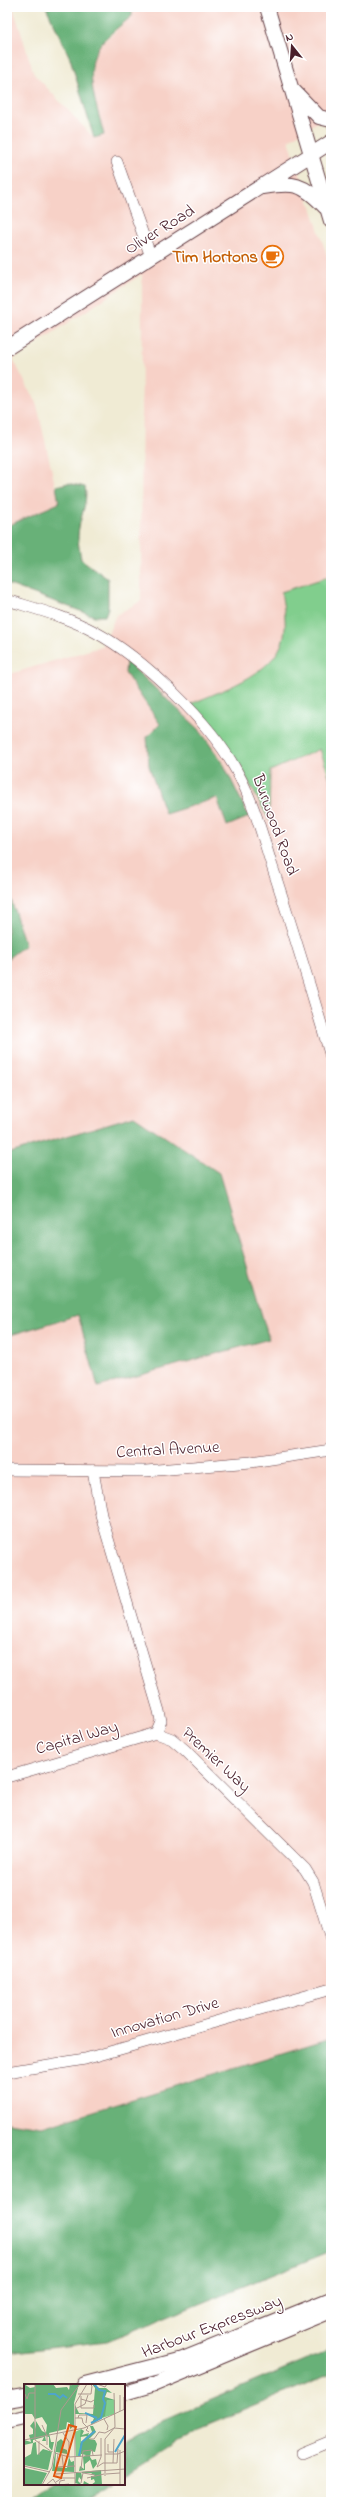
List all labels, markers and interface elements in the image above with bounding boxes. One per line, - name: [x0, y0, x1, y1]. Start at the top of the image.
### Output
- north arrow: [272, 26, 312, 66]
- text: N: [283, 29, 295, 46]
- street label: Oliver Road: [120, 198, 200, 261]
- cafe icon: Tim Hortons: [260, 244, 286, 270]
- place label: Tim Hortons: [172, 245, 258, 270]
- street label: Burwood Road: [245, 770, 305, 879]
- street label: Central Avenue: [116, 1435, 221, 1465]
- street label: Capital Way: [33, 1714, 121, 1763]
- street label: Premier Way: [175, 1721, 256, 1800]
- street label: Innovation Drive: [108, 1991, 222, 2045]
- street label: Harbour Expressway: [138, 2289, 286, 2366]
- inset map: [24, 2384, 125, 2485]

